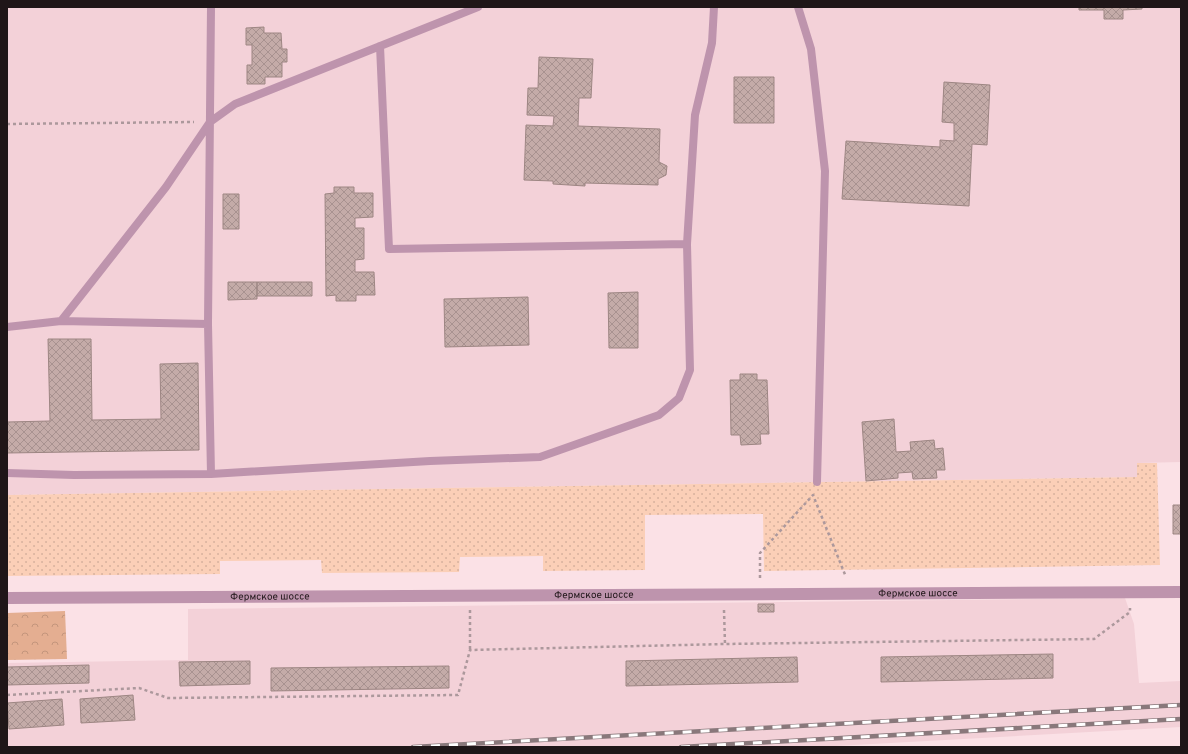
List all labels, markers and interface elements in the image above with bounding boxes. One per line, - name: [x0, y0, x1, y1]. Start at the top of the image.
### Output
- street label: Фермское шоссе: [878, 587, 958, 600]
- street label: Фермское шоссе: [554, 588, 634, 602]
- street label: Фермское шоссе: [230, 590, 310, 603]

